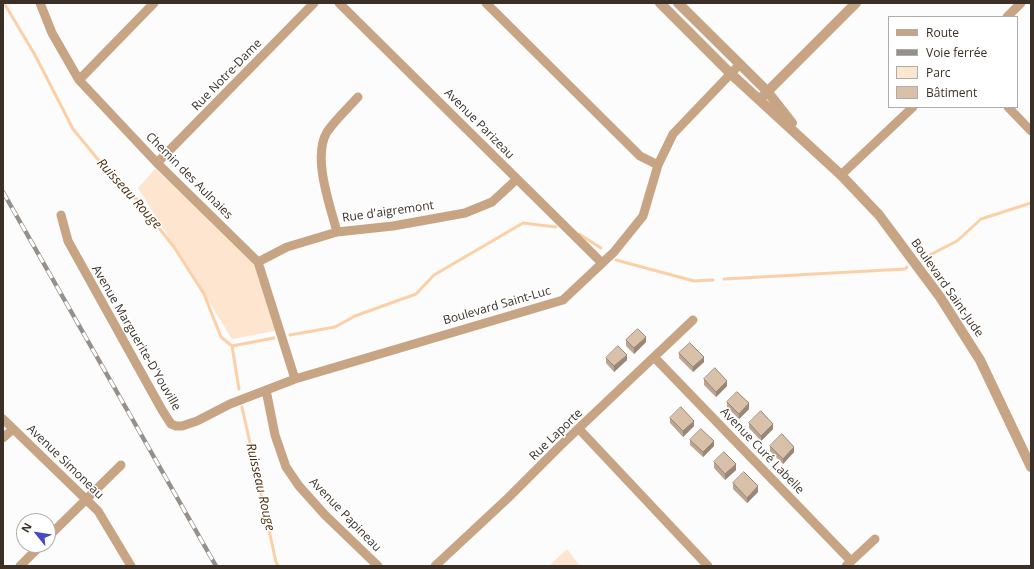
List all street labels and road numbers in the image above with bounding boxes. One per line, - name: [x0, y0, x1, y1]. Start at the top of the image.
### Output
- street label: Rue Notre-Dame: [189, 36, 265, 114]
- street label: Avenue Parizeau: [441, 86, 517, 162]
- street label: Chemin des Aulnaies: [143, 130, 235, 222]
- street label: Rue d'aigremont: [341, 198, 435, 226]
- street label: Boulevard Saint-Jude: [908, 236, 986, 340]
- street label: Avenue Marguerite-D'Youville: [88, 263, 184, 413]
- street label: Boulevard Saint-Luc: [442, 284, 552, 328]
- street label: Avenue Curé Labelle: [717, 405, 807, 497]
- street label: Rue Laporte: [527, 406, 585, 464]
- street label: Avenue Simoneau: [24, 422, 106, 502]
- street label: Avenue Papineau: [306, 475, 384, 555]

